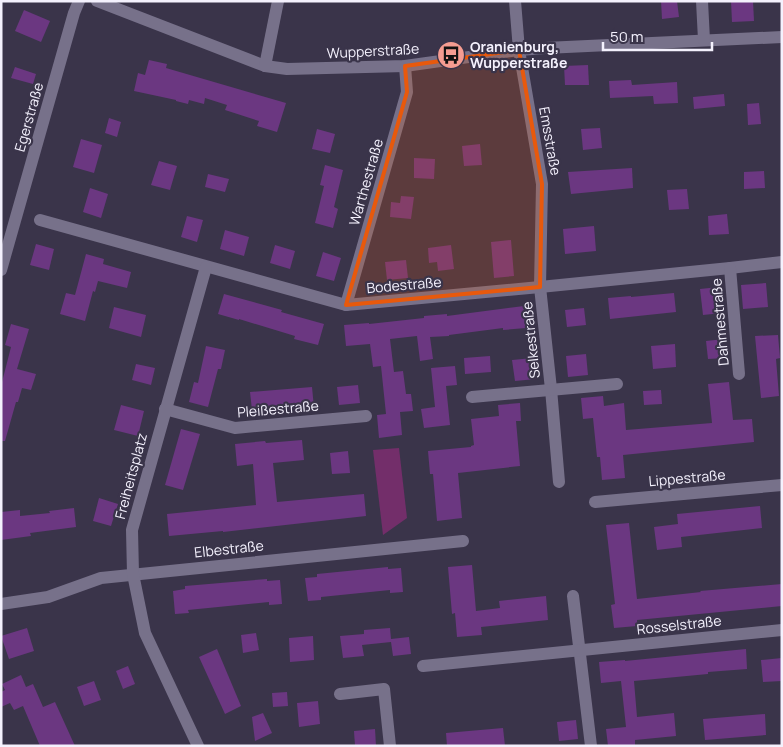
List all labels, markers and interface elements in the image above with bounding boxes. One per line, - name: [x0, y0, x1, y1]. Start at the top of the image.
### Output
- scale bar: [603, 20, 712, 52]
- text: 50 m: [610, 26, 644, 47]
- place label: Oranienburg, Wupperstraße: [470, 37, 567, 72]
- street label: Wupperstraße: [326, 39, 420, 62]
- bus stop icon: Oranienburg, Wupperstraße: [436, 40, 466, 70]
- street label: Egerstraße: [10, 80, 47, 154]
- street label: Emsstraße: [535, 105, 566, 177]
- street label: Warthestraße: [344, 136, 387, 227]
- street label: Bodestraße: [366, 272, 442, 297]
- street label: Dahmestraße: [706, 278, 733, 366]
- street label: Selkestraße: [517, 301, 544, 379]
- street label: Pleißestraße: [236, 395, 320, 422]
- street label: Freiheitsplatz: [110, 431, 151, 521]
- street label: Lippestraße: [648, 465, 726, 490]
- street label: Elbestraße: [193, 535, 265, 562]
- street label: Rosselstraße: [636, 611, 722, 638]

